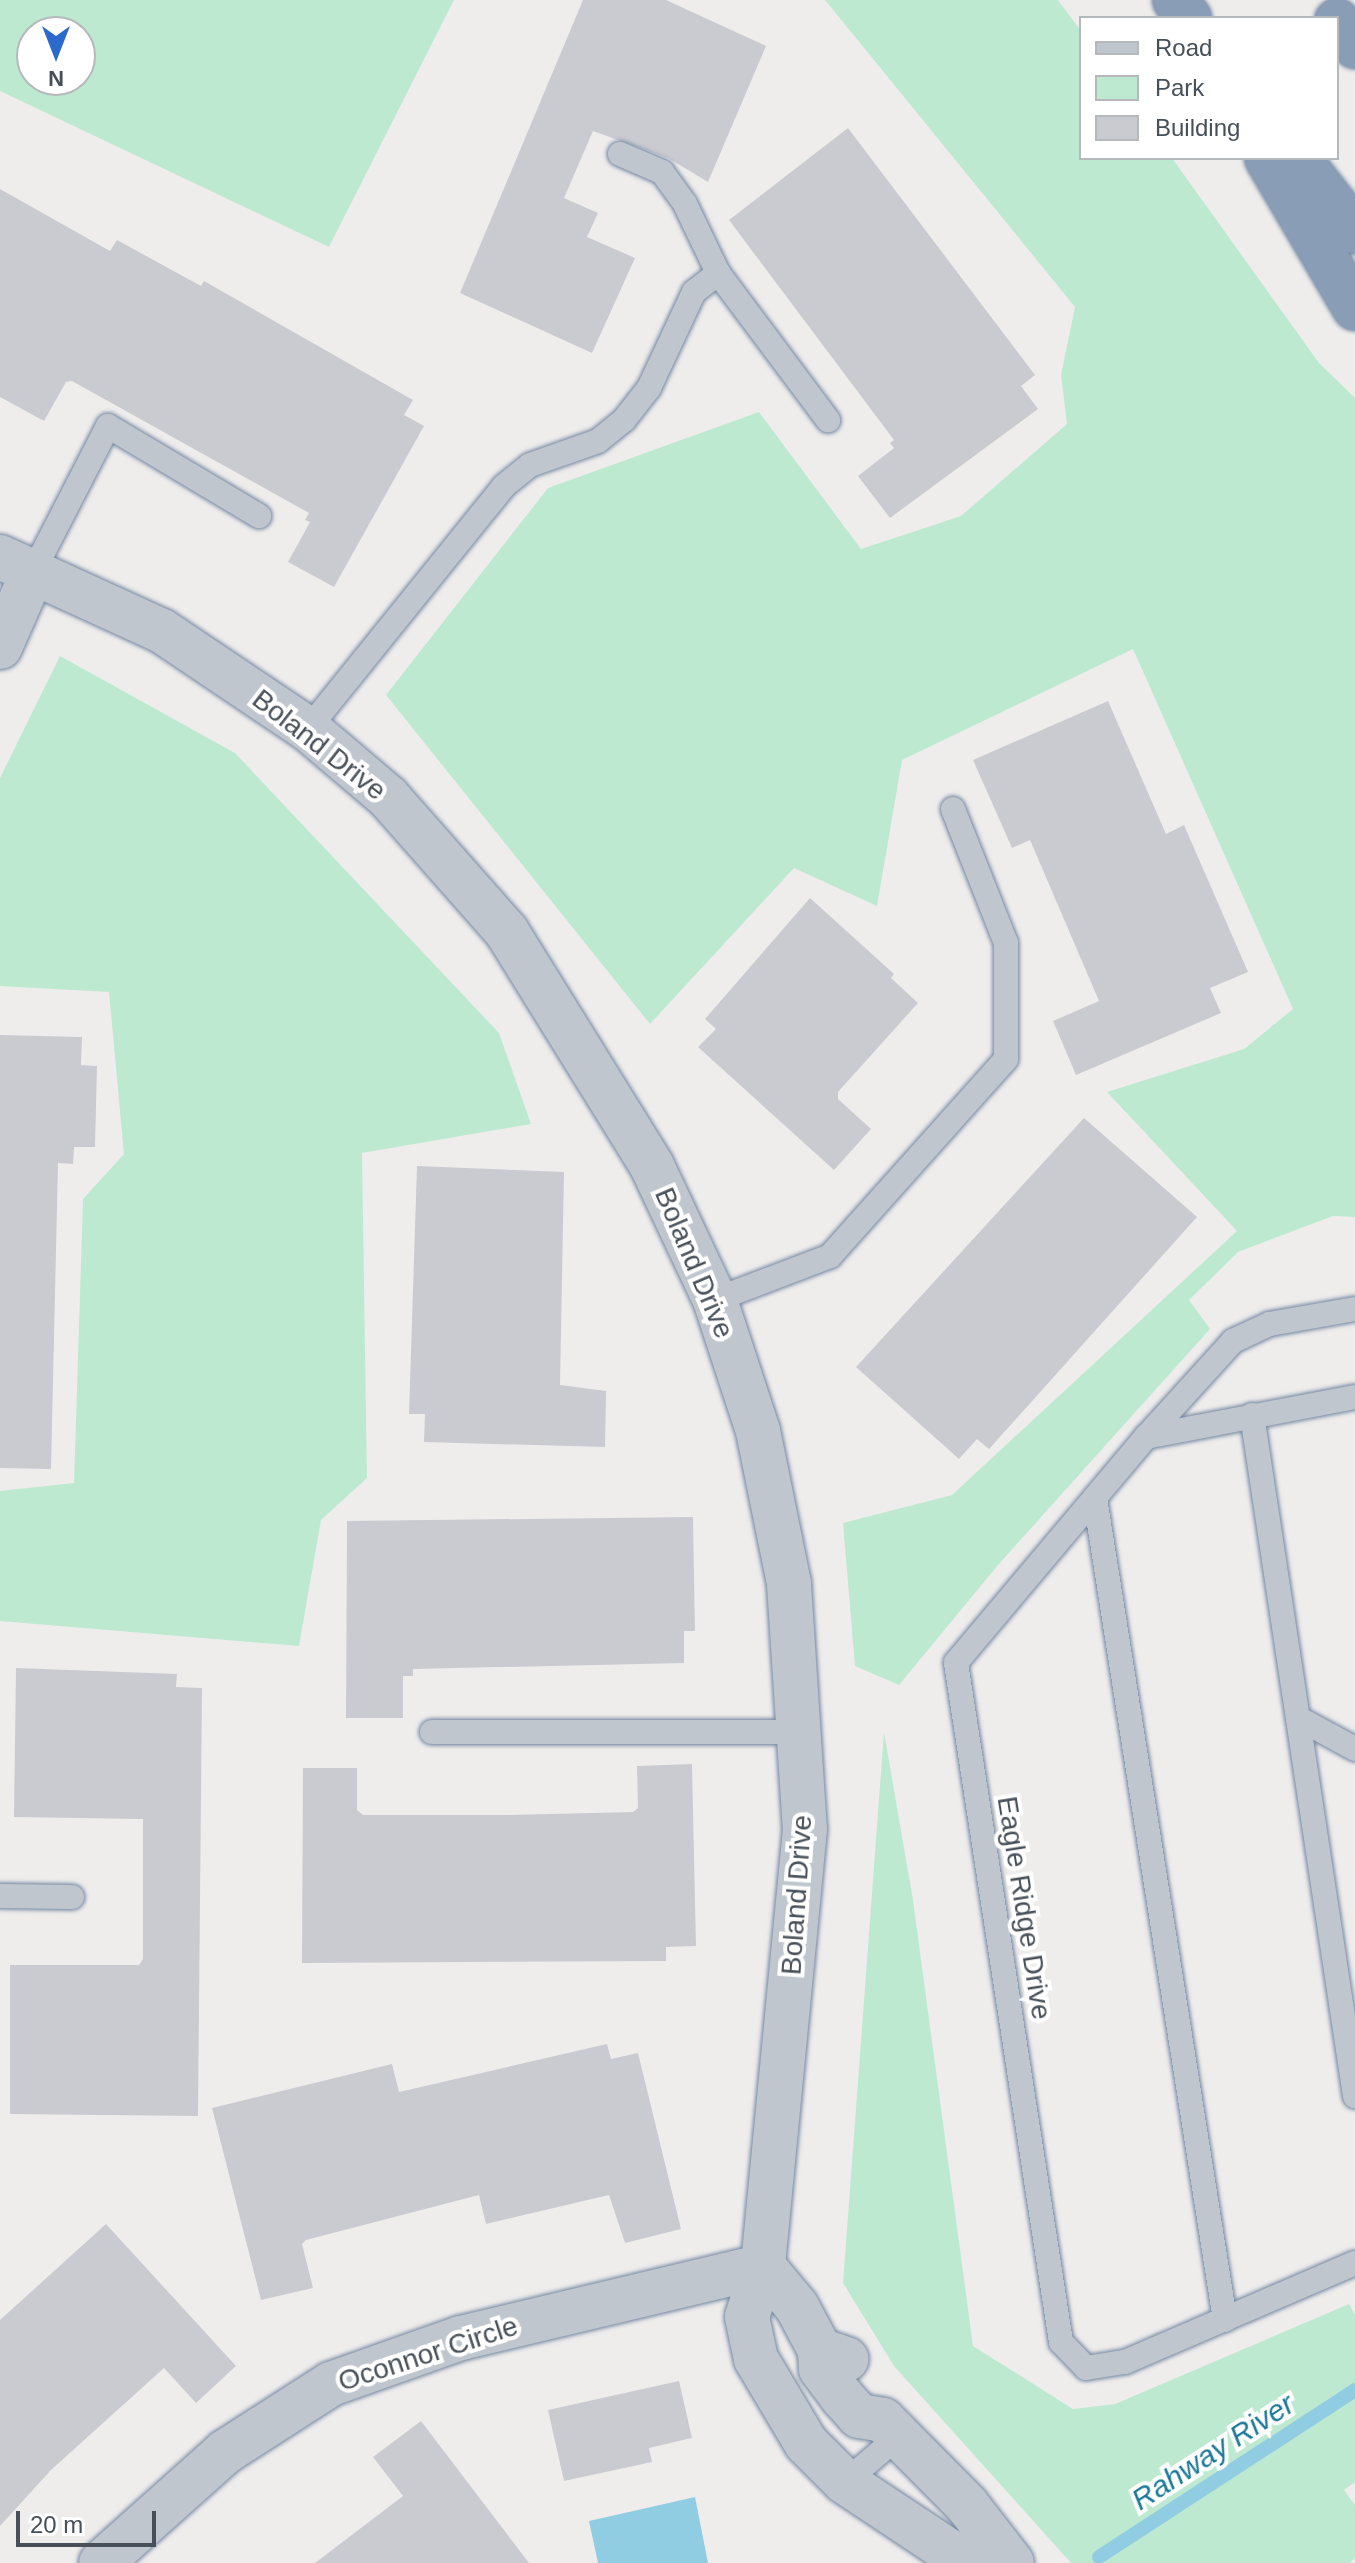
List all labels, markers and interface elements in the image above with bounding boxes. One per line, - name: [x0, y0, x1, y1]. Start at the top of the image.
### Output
- north arrow: [16, 16, 96, 96]
- legend: [1079, 16, 1339, 160]
- text: Road: [1155, 34, 1212, 61]
- text: N: [48, 66, 64, 91]
- text: Park: [1155, 74, 1204, 101]
- text: Building: [1155, 114, 1240, 141]
- street label: Boland Drive: [245, 682, 393, 808]
- street label: Boland Drive: [647, 1183, 741, 1343]
- street label: Eagle Ridge Drive: [990, 1794, 1058, 2022]
- street label: Boland Drive: [775, 1814, 819, 1976]
- street label: Oconnor Circle: [334, 2309, 522, 2399]
- water label: Rahway River: [1125, 2386, 1301, 2518]
- scale bar: [20, 2495, 160, 2545]
- text: 20 m: [30, 2511, 83, 2538]

